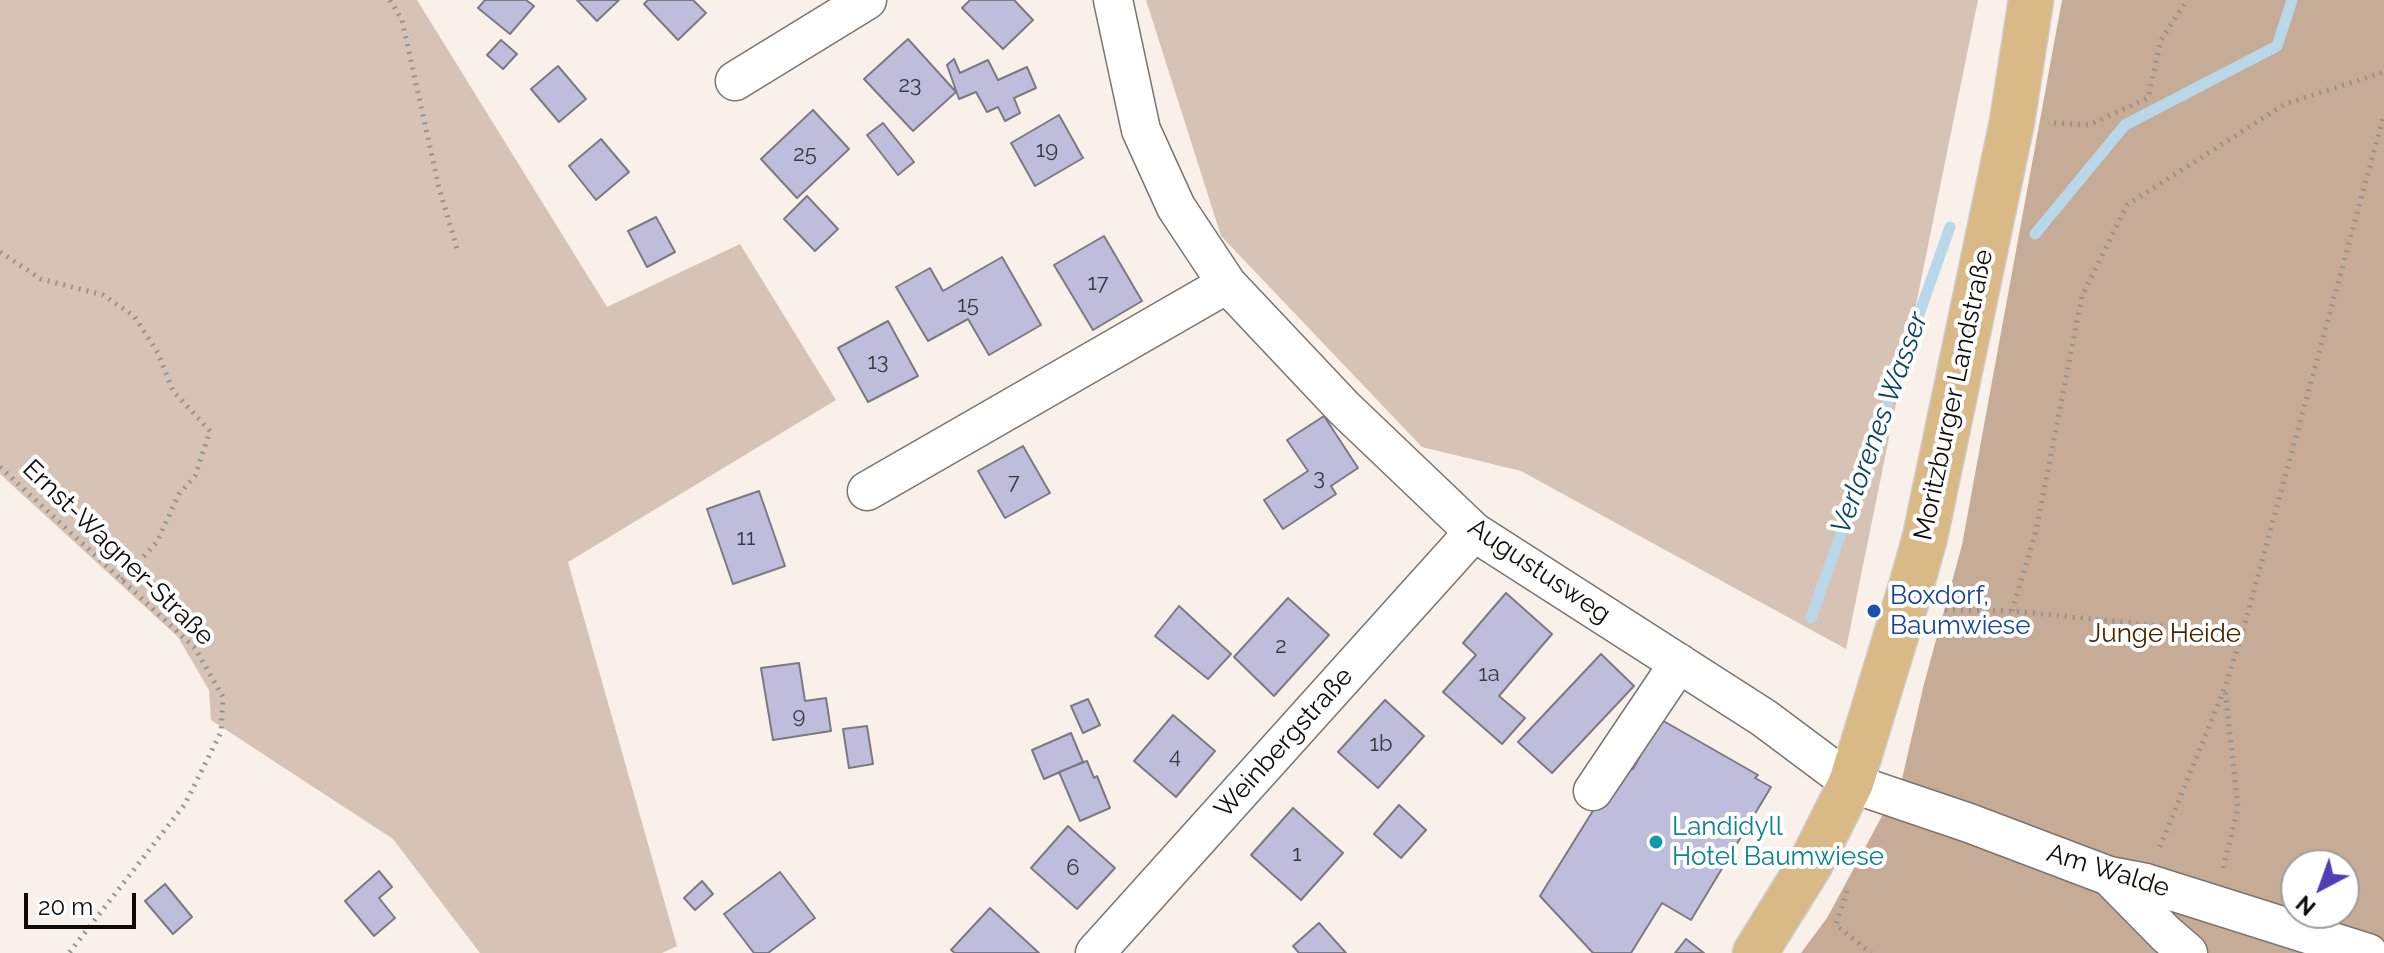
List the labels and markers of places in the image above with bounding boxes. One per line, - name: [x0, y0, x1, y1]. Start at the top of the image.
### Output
- place label: Boxdorf, Baumwiese: [1890, 580, 2030, 642]
- marker: Boxdorf, Baumwiese: [1865, 602, 1883, 620]
- place label: Landidyll Hotel Baumwiese: [1672, 811, 1884, 872]
- marker: Landidyll Hotel Baumwiese: [1647, 833, 1665, 851]

